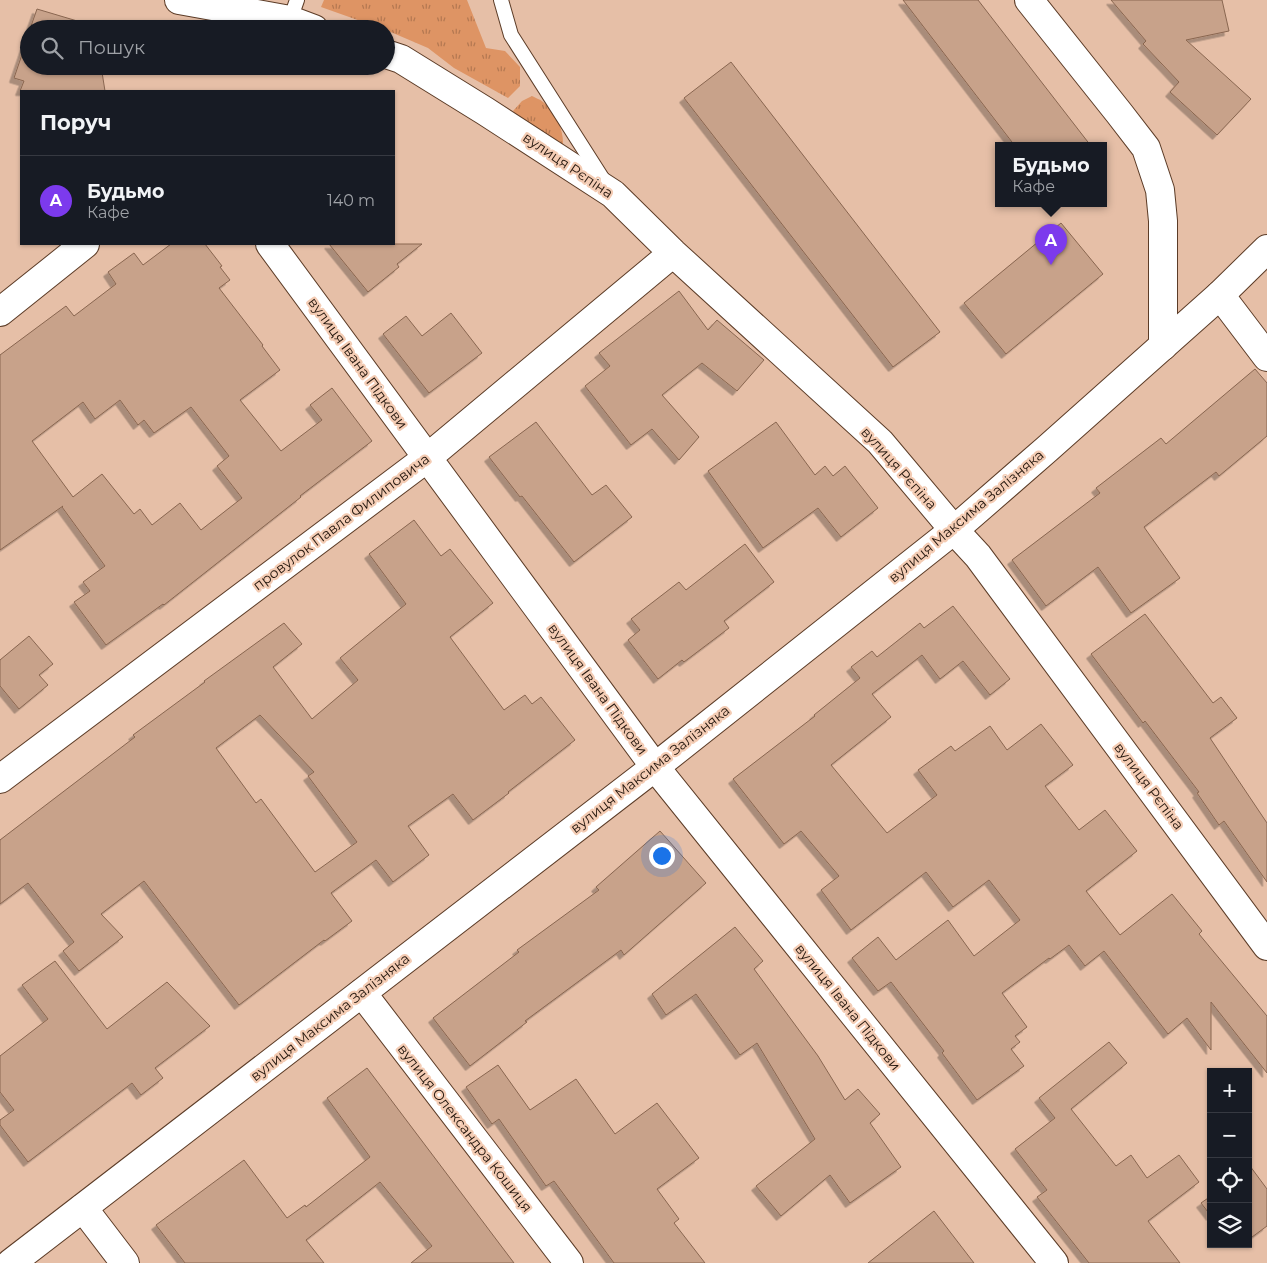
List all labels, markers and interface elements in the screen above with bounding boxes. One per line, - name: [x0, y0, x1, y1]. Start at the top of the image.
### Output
- search box: [20, 20, 395, 75]
- icon: search: [38, 34, 66, 62]
- text: Пошук: [78, 36, 145, 59]
- text: Поруч: [40, 110, 111, 135]
- street label: вулиця Рєпіна: [520, 128, 616, 202]
- popup: [995, 142, 1107, 207]
- text: Будьмо: [1012, 154, 1090, 177]
- text: Кафе: [1012, 177, 1055, 196]
- text: Будьмо: [87, 180, 164, 203]
- text: A: [50, 191, 62, 210]
- text: 140 m: [327, 191, 375, 210]
- text: Кафе: [87, 203, 130, 222]
- pin: A: [1035, 224, 1067, 265]
- street label: вулиця Івана Підкови: [304, 294, 412, 432]
- street label: вулиця Рєпіна: [857, 423, 941, 513]
- street label: вулиця Максима Залізняка: [885, 446, 1047, 586]
- street label: провулок Павла Филиповича: [249, 450, 433, 594]
- street label: вулиця Івана Підкови: [544, 620, 652, 758]
- street label: вулиця Максима Залізняка: [567, 701, 733, 837]
- street label: вулиця Рєпіна: [1110, 739, 1188, 833]
- your location: [649, 843, 675, 869]
- street label: вулиця Івана Підкови: [791, 940, 905, 1074]
- street label: вулиця Максима Залізняка: [247, 949, 413, 1085]
- street label: вулиця Олександра Кошиця: [394, 1040, 536, 1216]
- map controls: [1207, 1068, 1252, 1248]
- button: +: [1207, 1068, 1252, 1113]
- button: −: [1207, 1113, 1252, 1158]
- button: locate: [1207, 1158, 1252, 1203]
- button: layers: [1207, 1203, 1252, 1248]

